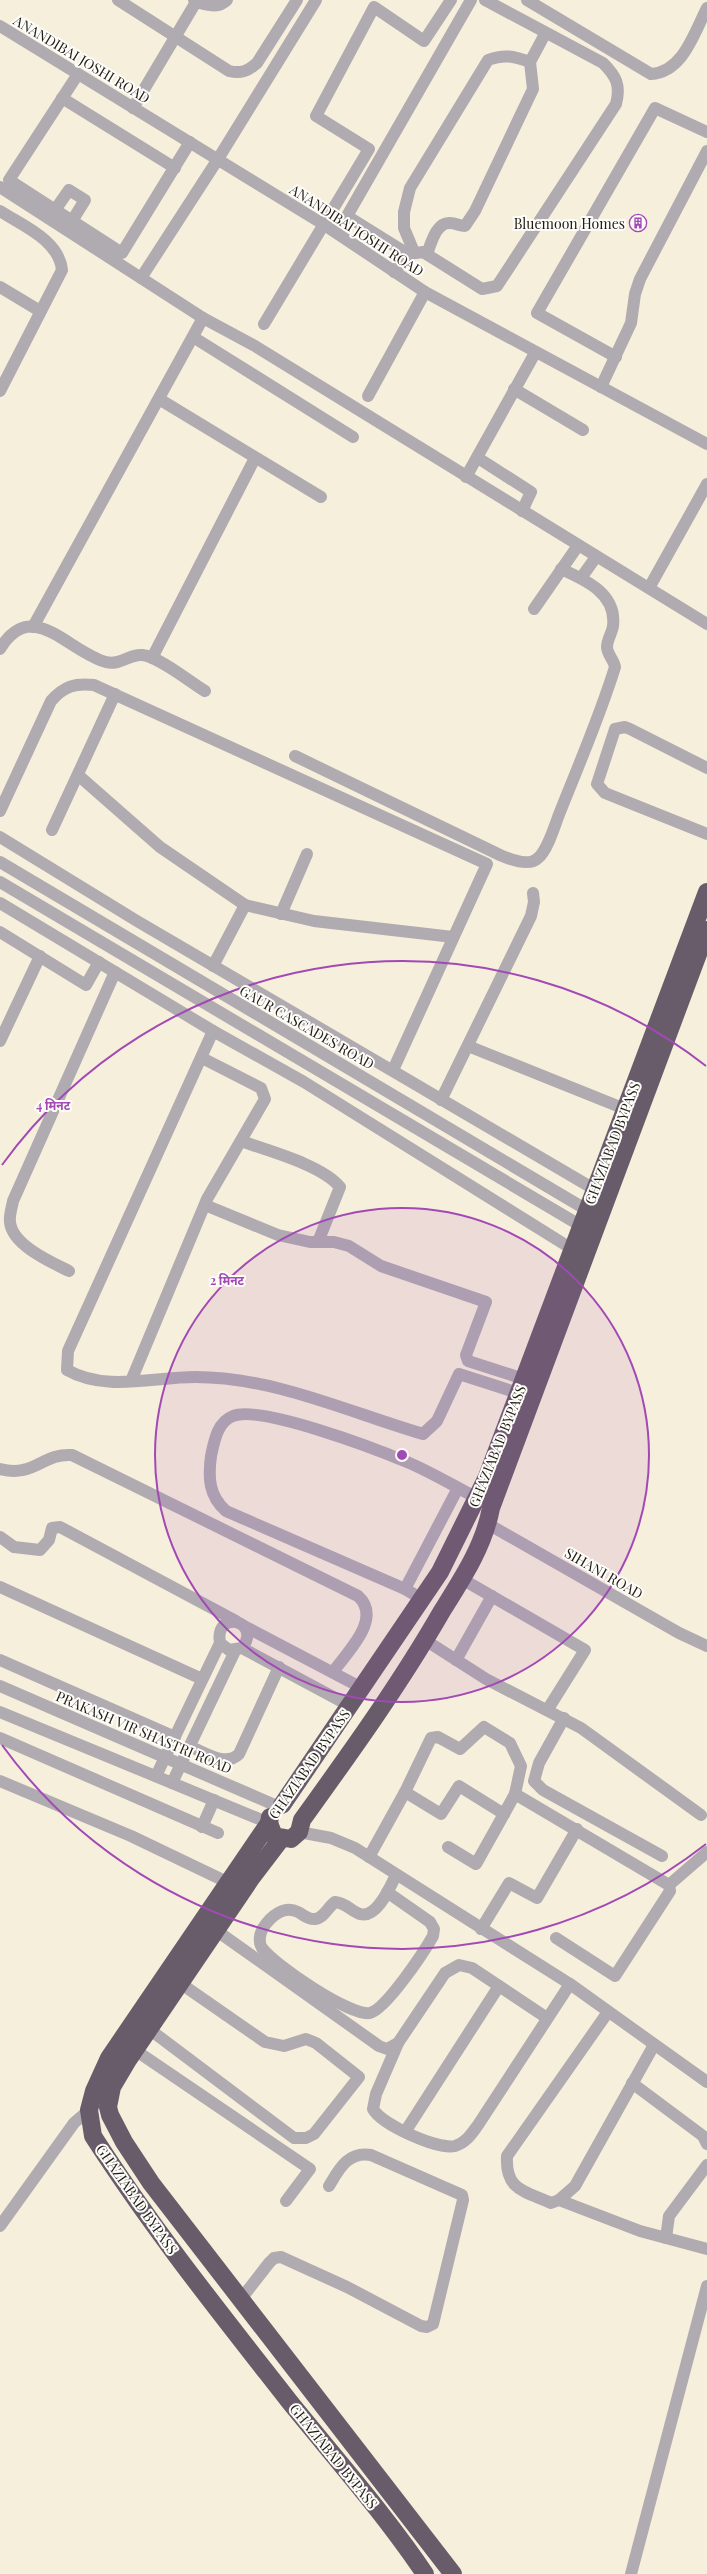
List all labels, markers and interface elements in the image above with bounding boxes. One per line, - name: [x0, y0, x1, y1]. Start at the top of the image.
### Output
- street label: ANANDIBAI JOSHI ROAD: [9, 10, 154, 107]
- street label: ANANDIBAI JOSHI ROAD: [286, 179, 428, 280]
- building icon: Bluemoon Homes: [628, 213, 648, 233]
- place label: Bluemoon Homes: [514, 214, 625, 233]
- street label: GAUR CASCADES ROAD: [236, 981, 378, 1073]
- street label: GHAZIABAD BYPASS: [580, 1079, 644, 1207]
- text: 4 मिनट: [36, 1097, 71, 1113]
- text: 2 मिनट: [210, 1272, 245, 1288]
- street label: GHAZIABAD BYPASS: [464, 1382, 530, 1510]
- centre of rings: [395, 1448, 409, 1462]
- street label: SIHANI ROAD: [561, 1543, 647, 1603]
- street label: PRAKASH VIR SHASTRI ROAD: [53, 1686, 235, 1778]
- street label: GHAZIABAD BYPASS: [264, 1705, 354, 1823]
- street label: GHAZIABAD BYPASS: [92, 2140, 182, 2258]
- street label: GHAZIABAD BYPASS: [286, 2400, 382, 2512]

